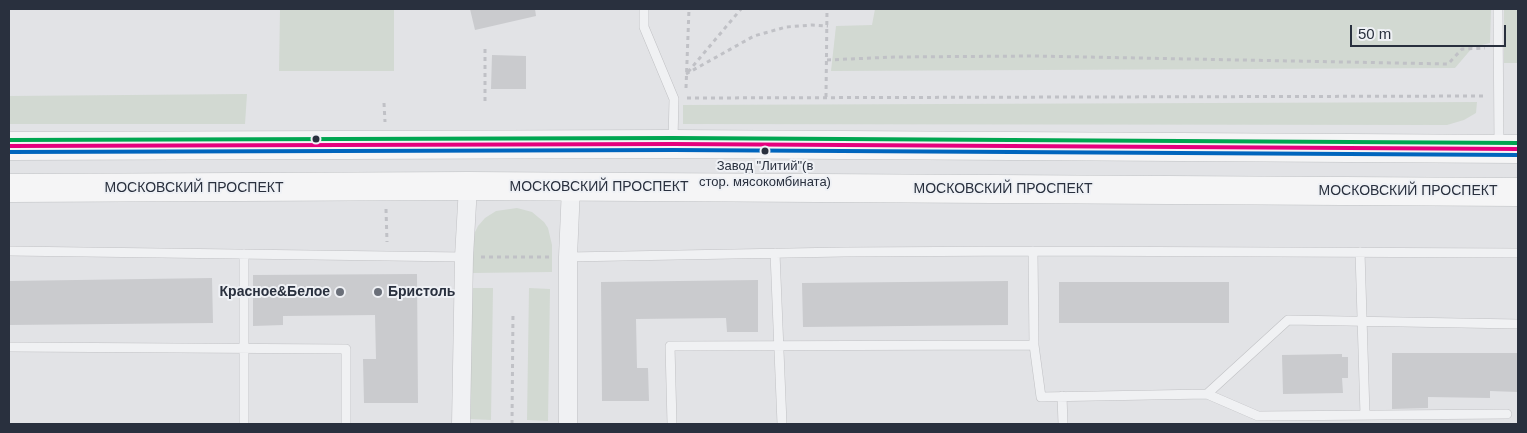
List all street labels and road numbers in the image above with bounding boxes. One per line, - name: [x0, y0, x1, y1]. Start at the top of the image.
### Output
- street label: МОСКОВСКИЙ ПРОСПЕКТ: [510, 179, 688, 195]
- street label: МОСКОВСКИЙ ПРОСПЕКТ: [105, 180, 283, 196]
- street label: МОСКОВСКИЙ ПРОСПЕКТ: [914, 181, 1092, 197]
- street label: МОСКОВСКИЙ ПРОСПЕКТ: [1319, 183, 1497, 199]

